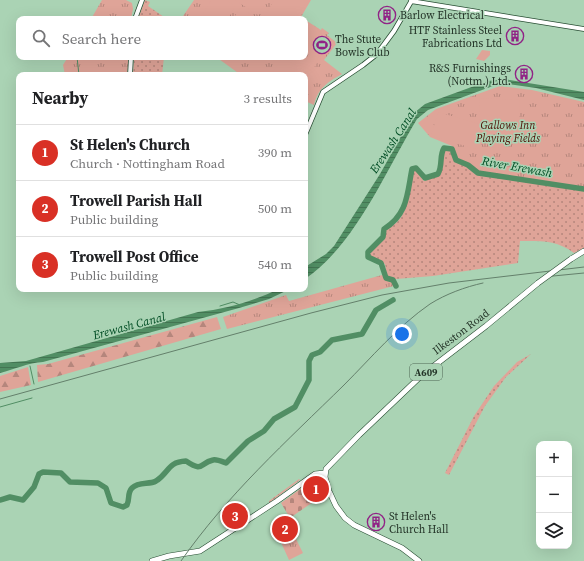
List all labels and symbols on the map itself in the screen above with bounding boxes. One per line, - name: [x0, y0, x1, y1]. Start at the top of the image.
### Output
- building icon: Barlow Electrical: [377, 5, 397, 25]
- place label: Barlow Electrical: [400, 8, 484, 23]
- place label: HTF Stainless Steel Fabrications Ltd: [409, 23, 503, 51]
- building icon: HTF Stainless Steel Fabrications Ltd: [505, 26, 525, 46]
- place label: The Stute Bowls Club: [335, 32, 390, 60]
- sports icon: The Stute Bowls Club: [312, 35, 332, 55]
- place label: R&S Furnishings (Nottm.) Ltd.: [429, 61, 511, 89]
- building icon: R&S Furnishings (Nottm.) Ltd.: [514, 64, 534, 84]
- water label: Erewash Canal: [365, 105, 420, 177]
- park label: Gallows Inn Playing Fields: [475, 118, 540, 146]
- water label: River Erewash: [480, 153, 554, 181]
- street label: Ilkeston Road: [430, 305, 493, 358]
- water label: Erewash Canal: [90, 308, 168, 344]
- your location: [392, 324, 412, 344]
- road number: A609: [410, 364, 442, 380]
- pin: 1: [303, 474, 329, 504]
- pin: 3: [222, 501, 248, 531]
- place label: St Helen's Church Hall: [389, 509, 448, 537]
- building icon: St Helen's Church Hall: [366, 512, 386, 532]
- pin: 2: [272, 514, 298, 544]

